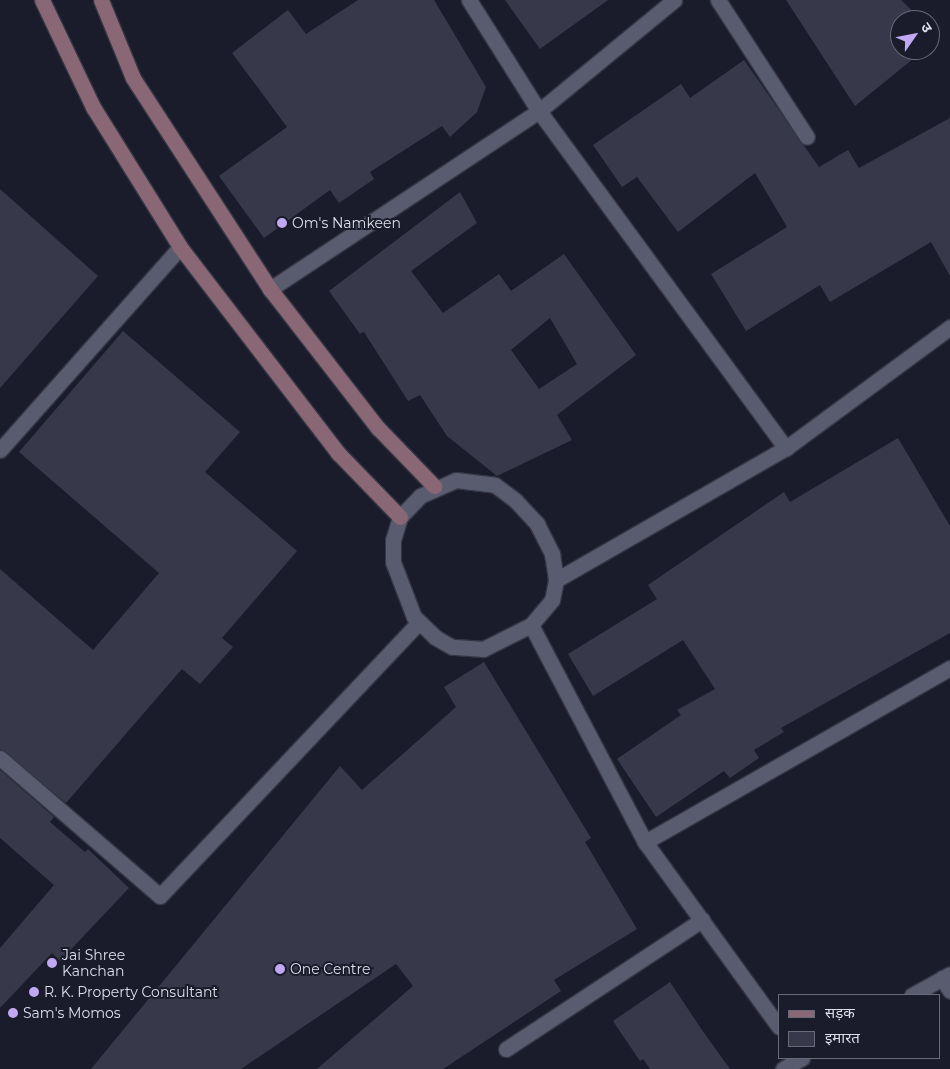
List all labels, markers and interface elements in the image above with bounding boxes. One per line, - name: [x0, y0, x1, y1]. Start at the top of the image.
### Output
- north arrow: [890, 10, 940, 60]
- text: उ: [917, 19, 937, 36]
- place label: Om's Namkeen: [292, 215, 401, 231]
- marker: Om's Namkeen: [276, 217, 288, 229]
- place label: Jai Shree Kanchan: [62, 947, 125, 980]
- marker: Jai Shree Kanchan: [46, 957, 58, 969]
- place label: One Centre: [290, 961, 370, 977]
- marker: One Centre: [274, 963, 286, 975]
- place label: R. K. Property Consultant: [44, 984, 218, 1000]
- marker: R. K. Property Consultant: [28, 986, 40, 998]
- legend: [778, 994, 940, 1059]
- text: सड़क: [825, 1003, 855, 1022]
- place label: Sam's Momos: [23, 1005, 121, 1021]
- marker: Sam's Momos: [7, 1007, 19, 1019]
- text: इमारत: [825, 1028, 860, 1047]

